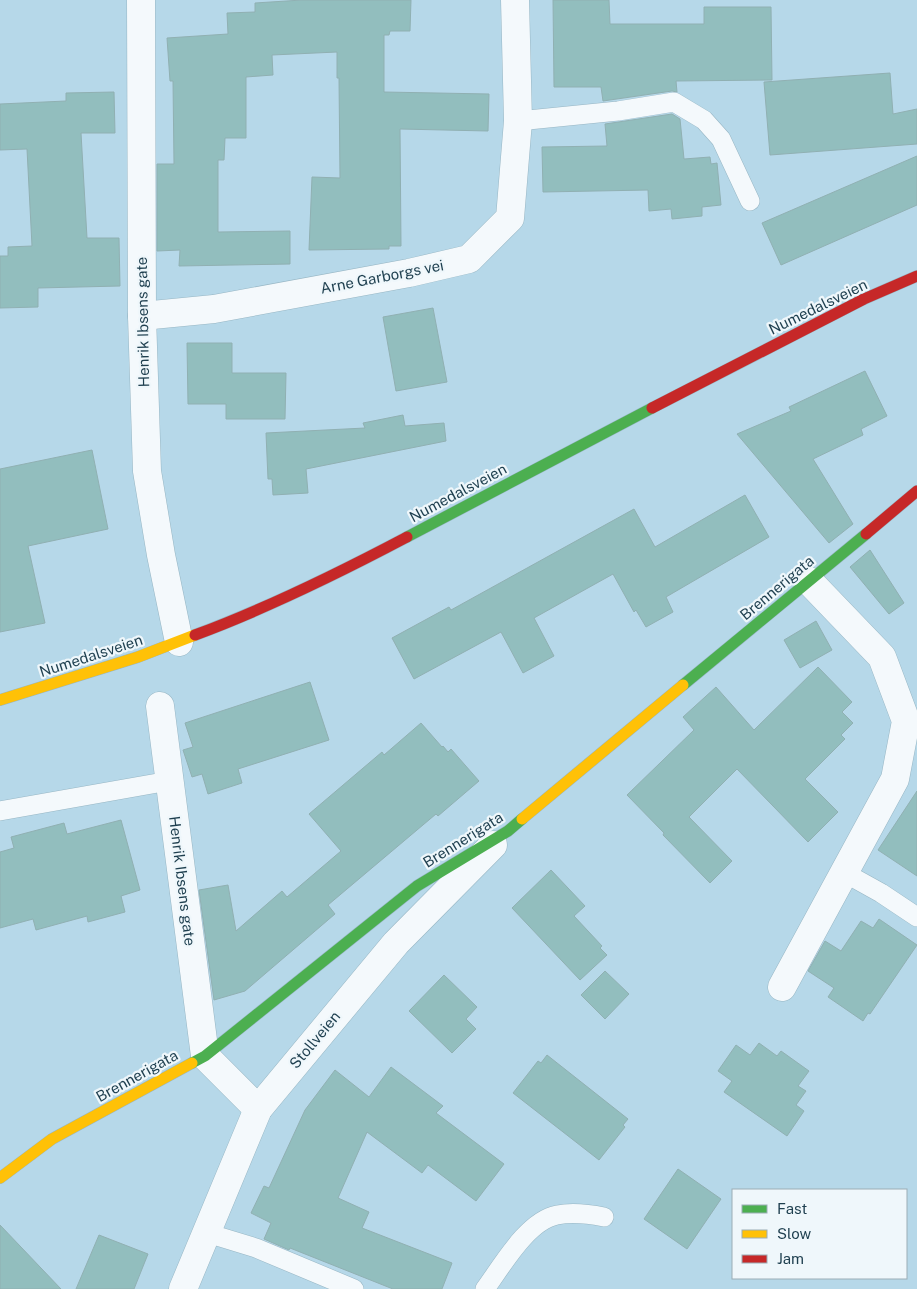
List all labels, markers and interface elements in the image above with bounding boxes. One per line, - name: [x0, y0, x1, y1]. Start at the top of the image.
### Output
- street label: Arne Garborgs vei: [319, 256, 445, 297]
- street label: Henrik Ibsens gate: [133, 257, 152, 387]
- street label: Numedalsveien: [766, 275, 870, 338]
- street label: Numedalsveien: [406, 460, 509, 525]
- street label: Brennerigata: [736, 552, 817, 623]
- street label: Numedalsveien: [37, 631, 145, 680]
- street label: Brennerigata: [420, 808, 506, 871]
- street label: Henrik Ibsens gate: [166, 815, 199, 947]
- street label: Stollveien: [286, 1008, 343, 1072]
- street label: Brennerigata: [93, 1046, 181, 1105]
- legend: [732, 1189, 907, 1279]
- text: Fast: [777, 1200, 807, 1217]
- text: Slow: [777, 1225, 812, 1242]
- text: Jam: [777, 1250, 804, 1267]

